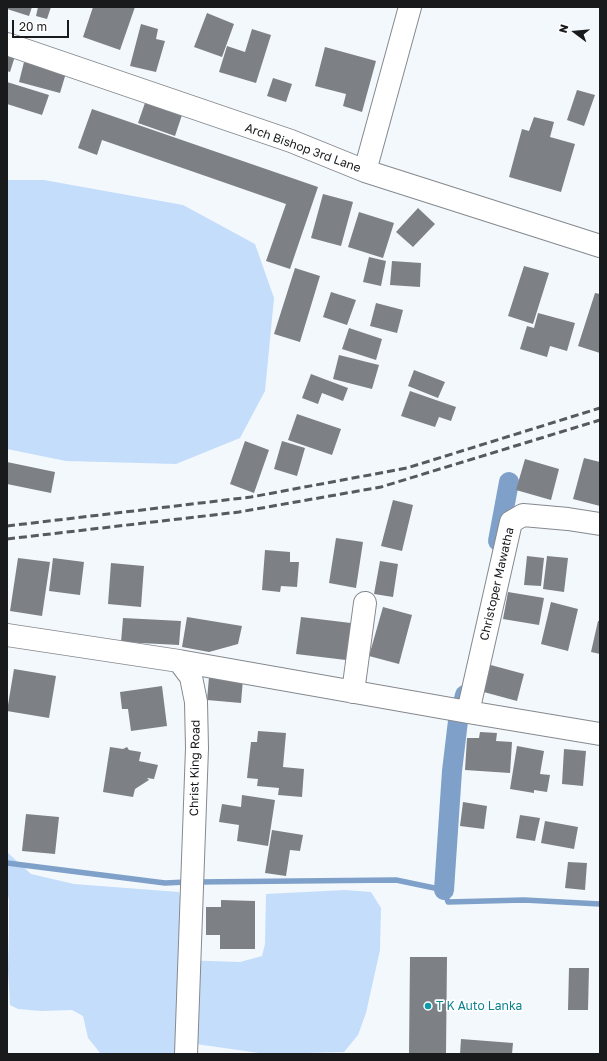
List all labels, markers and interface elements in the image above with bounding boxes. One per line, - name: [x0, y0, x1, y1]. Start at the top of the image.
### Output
- scale bar: [14, 12, 71, 38]
- north arrow: [555, 12, 595, 52]
- text: 20 m: [19, 19, 47, 34]
- text: N: [556, 23, 570, 34]
- street label: Arch Bishop 3rd Lane: [243, 120, 363, 176]
- street label: Christoper Mawatha: [477, 526, 517, 642]
- street label: Christ King Road: [187, 720, 203, 816]
- place label: T K Auto Lanka: [436, 999, 522, 1013]
- marker: T K Auto Lanka: [423, 1001, 433, 1011]

